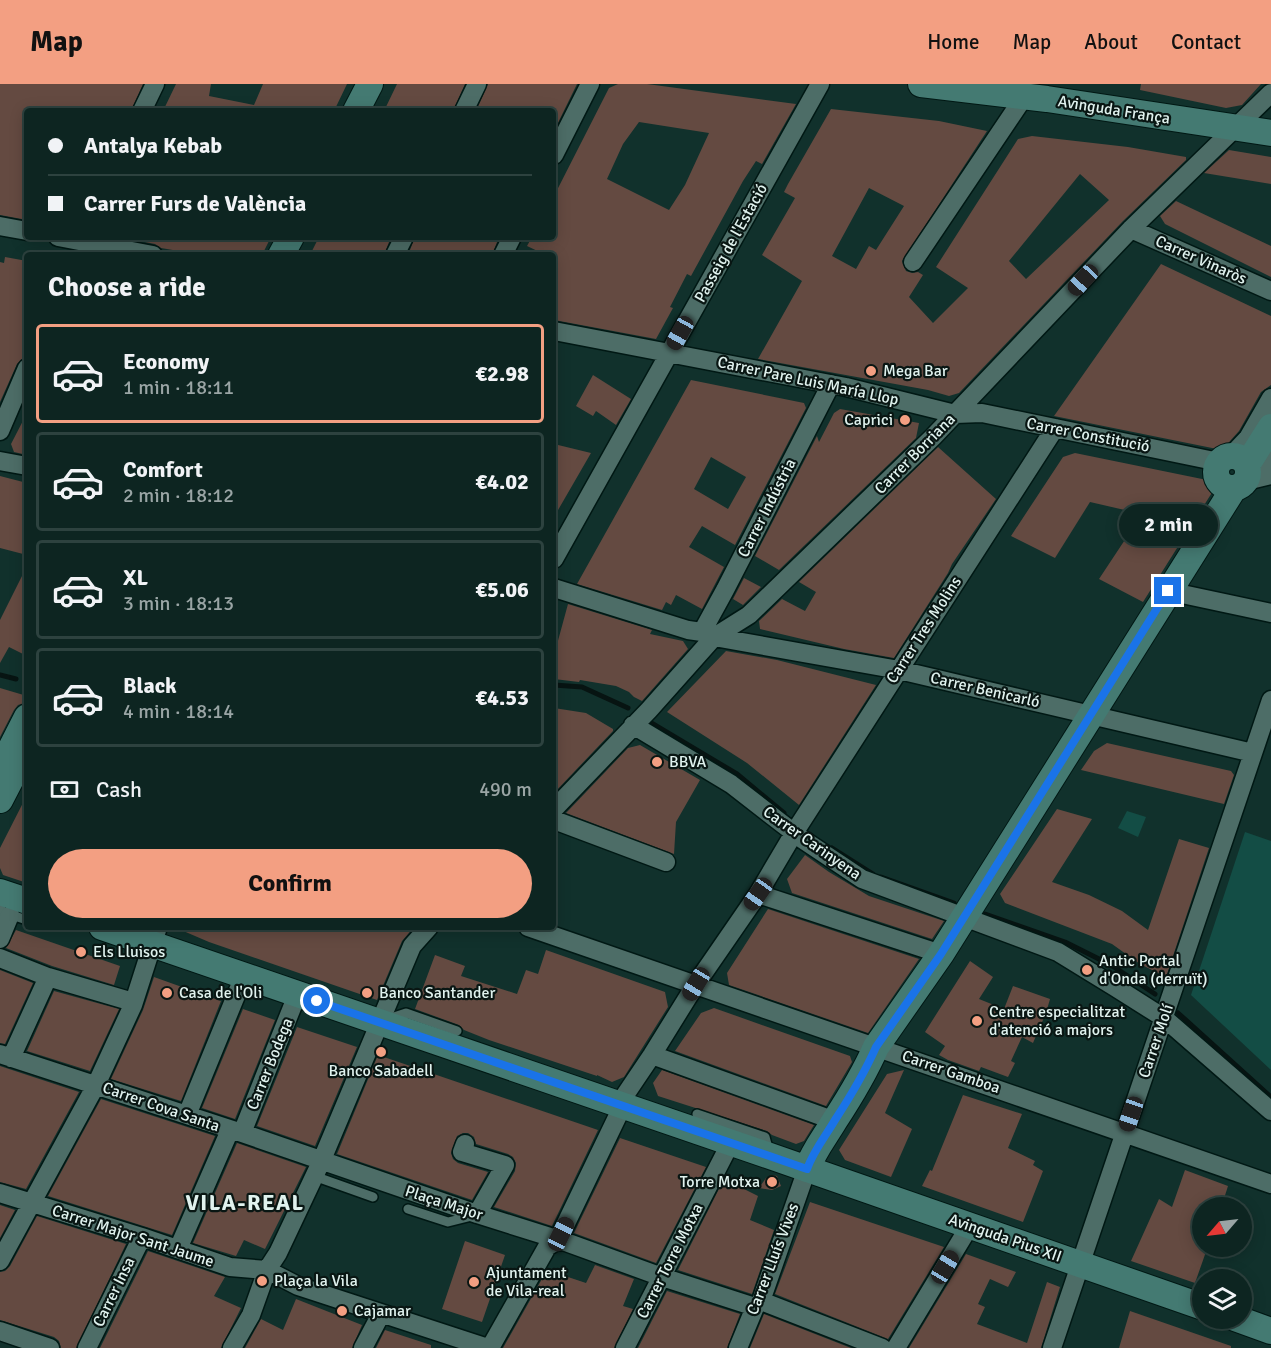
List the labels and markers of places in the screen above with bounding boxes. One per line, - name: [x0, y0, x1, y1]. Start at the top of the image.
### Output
- place label: Mega Bar: [883, 361, 948, 381]
- marker: Mega Bar: [864, 364, 878, 378]
- place label: Caprici: [844, 410, 893, 430]
- marker: Caprici: [898, 413, 912, 427]
- place label: BBVA: [669, 752, 707, 772]
- marker: BBVA: [650, 755, 664, 769]
- place label: Els Lluisos: [93, 942, 165, 962]
- marker: Els Lluisos: [74, 945, 88, 959]
- place label: Antic Portal d'Onda (derruït): [1099, 951, 1208, 989]
- marker: Antic Portal d'Onda (derruït): [1080, 963, 1094, 977]
- place label: Casa de l'Oli: [179, 983, 262, 1003]
- place label: Banco Santander: [379, 983, 495, 1003]
- marker: Casa de l'Oli: [160, 986, 174, 1000]
- marker: Banco Santander: [360, 986, 374, 1000]
- place label: Centre especialitzat d'atenció a majors: [989, 1002, 1125, 1040]
- marker: Centre especialitzat d'atenció a majors: [970, 1014, 984, 1028]
- marker: Banco Sabadell: [374, 1045, 388, 1059]
- place label: Banco Sabadell: [328, 1061, 434, 1081]
- place label: Torre Motxa: [680, 1172, 760, 1192]
- marker: Torre Motxa: [765, 1175, 779, 1189]
- place label: Ajuntament de Vila-real: [486, 1263, 567, 1301]
- place label: Plaça la Vila: [274, 1271, 358, 1291]
- marker: Plaça la Vila: [255, 1274, 269, 1288]
- marker: Ajuntament de Vila-real: [467, 1275, 481, 1289]
- place label: Cajamar: [354, 1301, 411, 1321]
- marker: Cajamar: [335, 1304, 349, 1318]

